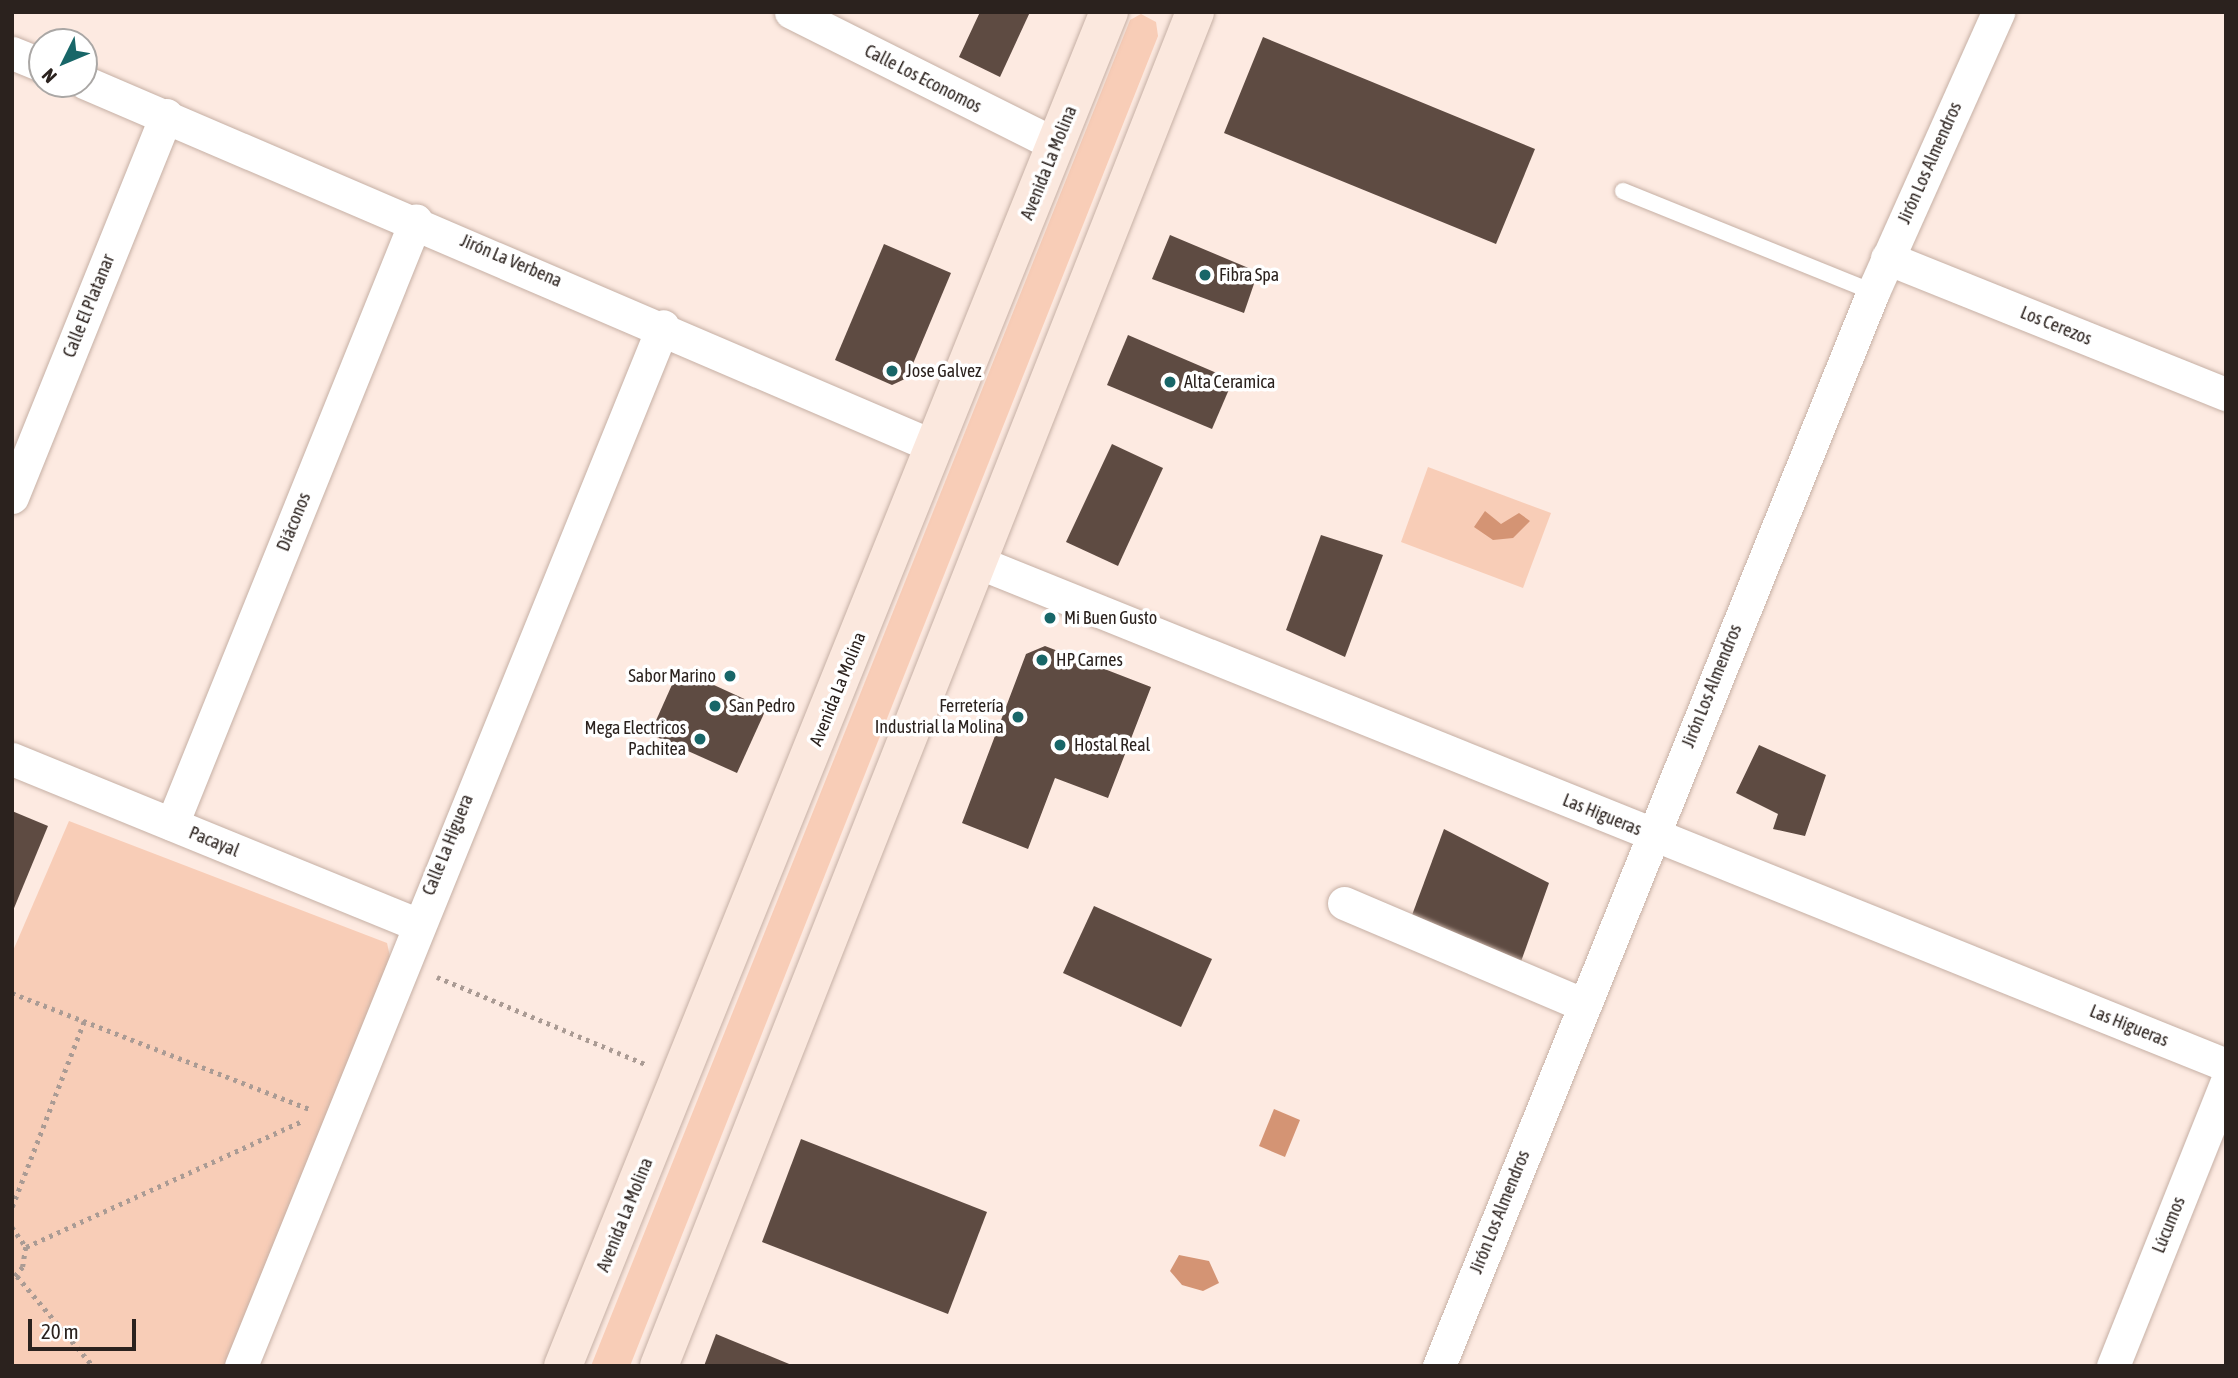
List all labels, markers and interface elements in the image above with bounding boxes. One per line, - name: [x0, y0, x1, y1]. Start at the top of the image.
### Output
- north arrow: [28, 28, 98, 98]
- street label: Calle Los Economos: [861, 40, 985, 118]
- text: N: [37, 64, 61, 88]
- street label: Jirón Los Almendros: [1893, 99, 1967, 227]
- street label: Avenida La Molina: [1016, 103, 1082, 223]
- street label: Jirón La Verbena: [457, 230, 565, 292]
- street label: Calle El Platanar: [59, 251, 119, 361]
- place label: Fibra Spa: [1219, 264, 1279, 286]
- marker: Fibra Spa: [1197, 267, 1213, 283]
- street label: Los Cerezos: [2017, 302, 2095, 350]
- place label: Jose Galvez: [906, 360, 982, 382]
- marker: Jose Galvez: [884, 363, 900, 379]
- place label: Alta Ceramica: [1184, 371, 1275, 393]
- marker: Alta Ceramica: [1162, 374, 1178, 390]
- street label: Diáconos: [273, 490, 315, 554]
- place label: Mi Buen Gusto: [1064, 607, 1157, 629]
- marker: Mi Buen Gusto: [1042, 610, 1058, 626]
- street label: Jirón Los Almendros: [1677, 621, 1747, 751]
- street label: Avenida La Molina: [805, 629, 871, 749]
- place label: HP Carnes: [1056, 649, 1123, 671]
- marker: HP Carnes: [1034, 652, 1050, 668]
- place label: Sabor Marino: [628, 665, 716, 687]
- marker: Sabor Marino: [722, 668, 738, 684]
- place label: San Pedro: [729, 695, 795, 717]
- place label: Ferretería Industrial la Molina: [875, 696, 1004, 738]
- marker: San Pedro: [707, 698, 723, 714]
- marker: Ferretería Industrial la Molina: [1010, 709, 1026, 725]
- place label: Mega Electricos Pachitea: [584, 718, 686, 760]
- marker: Mega Electricos Pachitea: [692, 731, 708, 747]
- place label: Hostal Real: [1074, 734, 1150, 756]
- marker: Hostal Real: [1052, 737, 1068, 753]
- street label: Las Higueras: [1559, 789, 1645, 841]
- street label: Calle La Higuera: [418, 791, 478, 899]
- street label: Pacayal: [186, 822, 242, 862]
- street label: Las Higueras: [2086, 1000, 2172, 1052]
- street label: Jirón Los Almendros: [1465, 1147, 1535, 1277]
- street label: Avenida La Molina: [592, 1155, 658, 1275]
- street label: Lúcumos: [2148, 1194, 2190, 1256]
- scale bar: [32, 1304, 140, 1348]
- text: 20 m: [41, 1319, 79, 1343]

